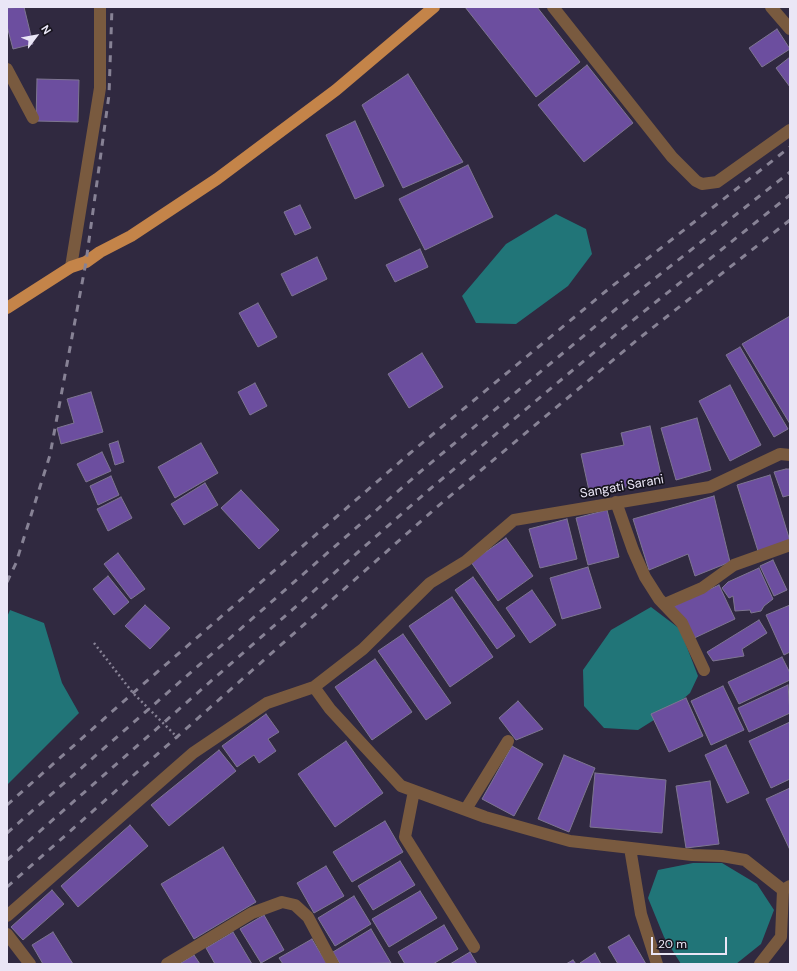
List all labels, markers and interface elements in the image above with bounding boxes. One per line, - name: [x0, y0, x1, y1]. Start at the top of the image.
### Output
- north arrow: [16, 16, 56, 56]
- text: N: [38, 23, 54, 37]
- street label: Sangati Sarani: [579, 472, 665, 502]
- scale bar: [653, 929, 729, 955]
- text: 20 m: [658, 936, 687, 952]

